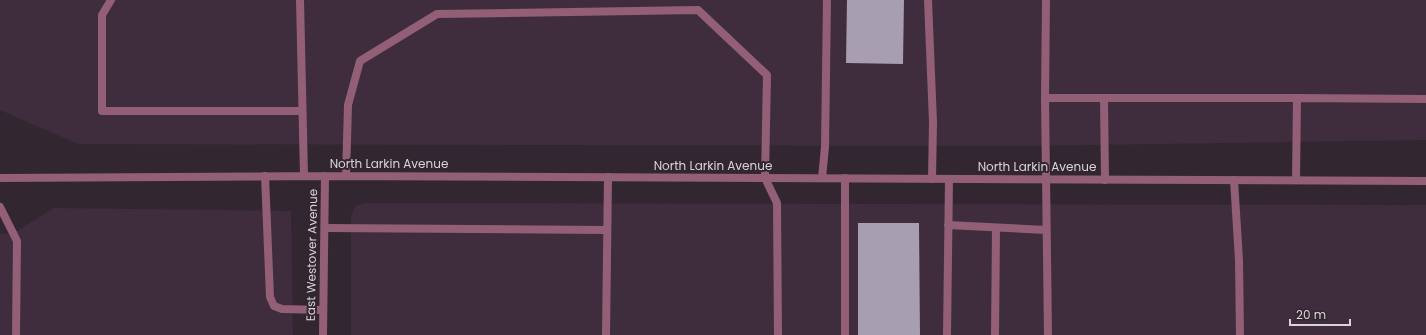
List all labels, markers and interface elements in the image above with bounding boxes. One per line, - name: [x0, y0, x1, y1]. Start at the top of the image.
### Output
- street label: North Larkin Avenue: [330, 155, 448, 172]
- street label: North Larkin Avenue: [654, 157, 772, 174]
- street label: North Larkin Avenue: [978, 158, 1096, 175]
- street label: East Westover Avenue: [302, 189, 321, 321]
- scale bar: [1290, 301, 1350, 327]
- text: 20 m: [1296, 306, 1326, 323]

